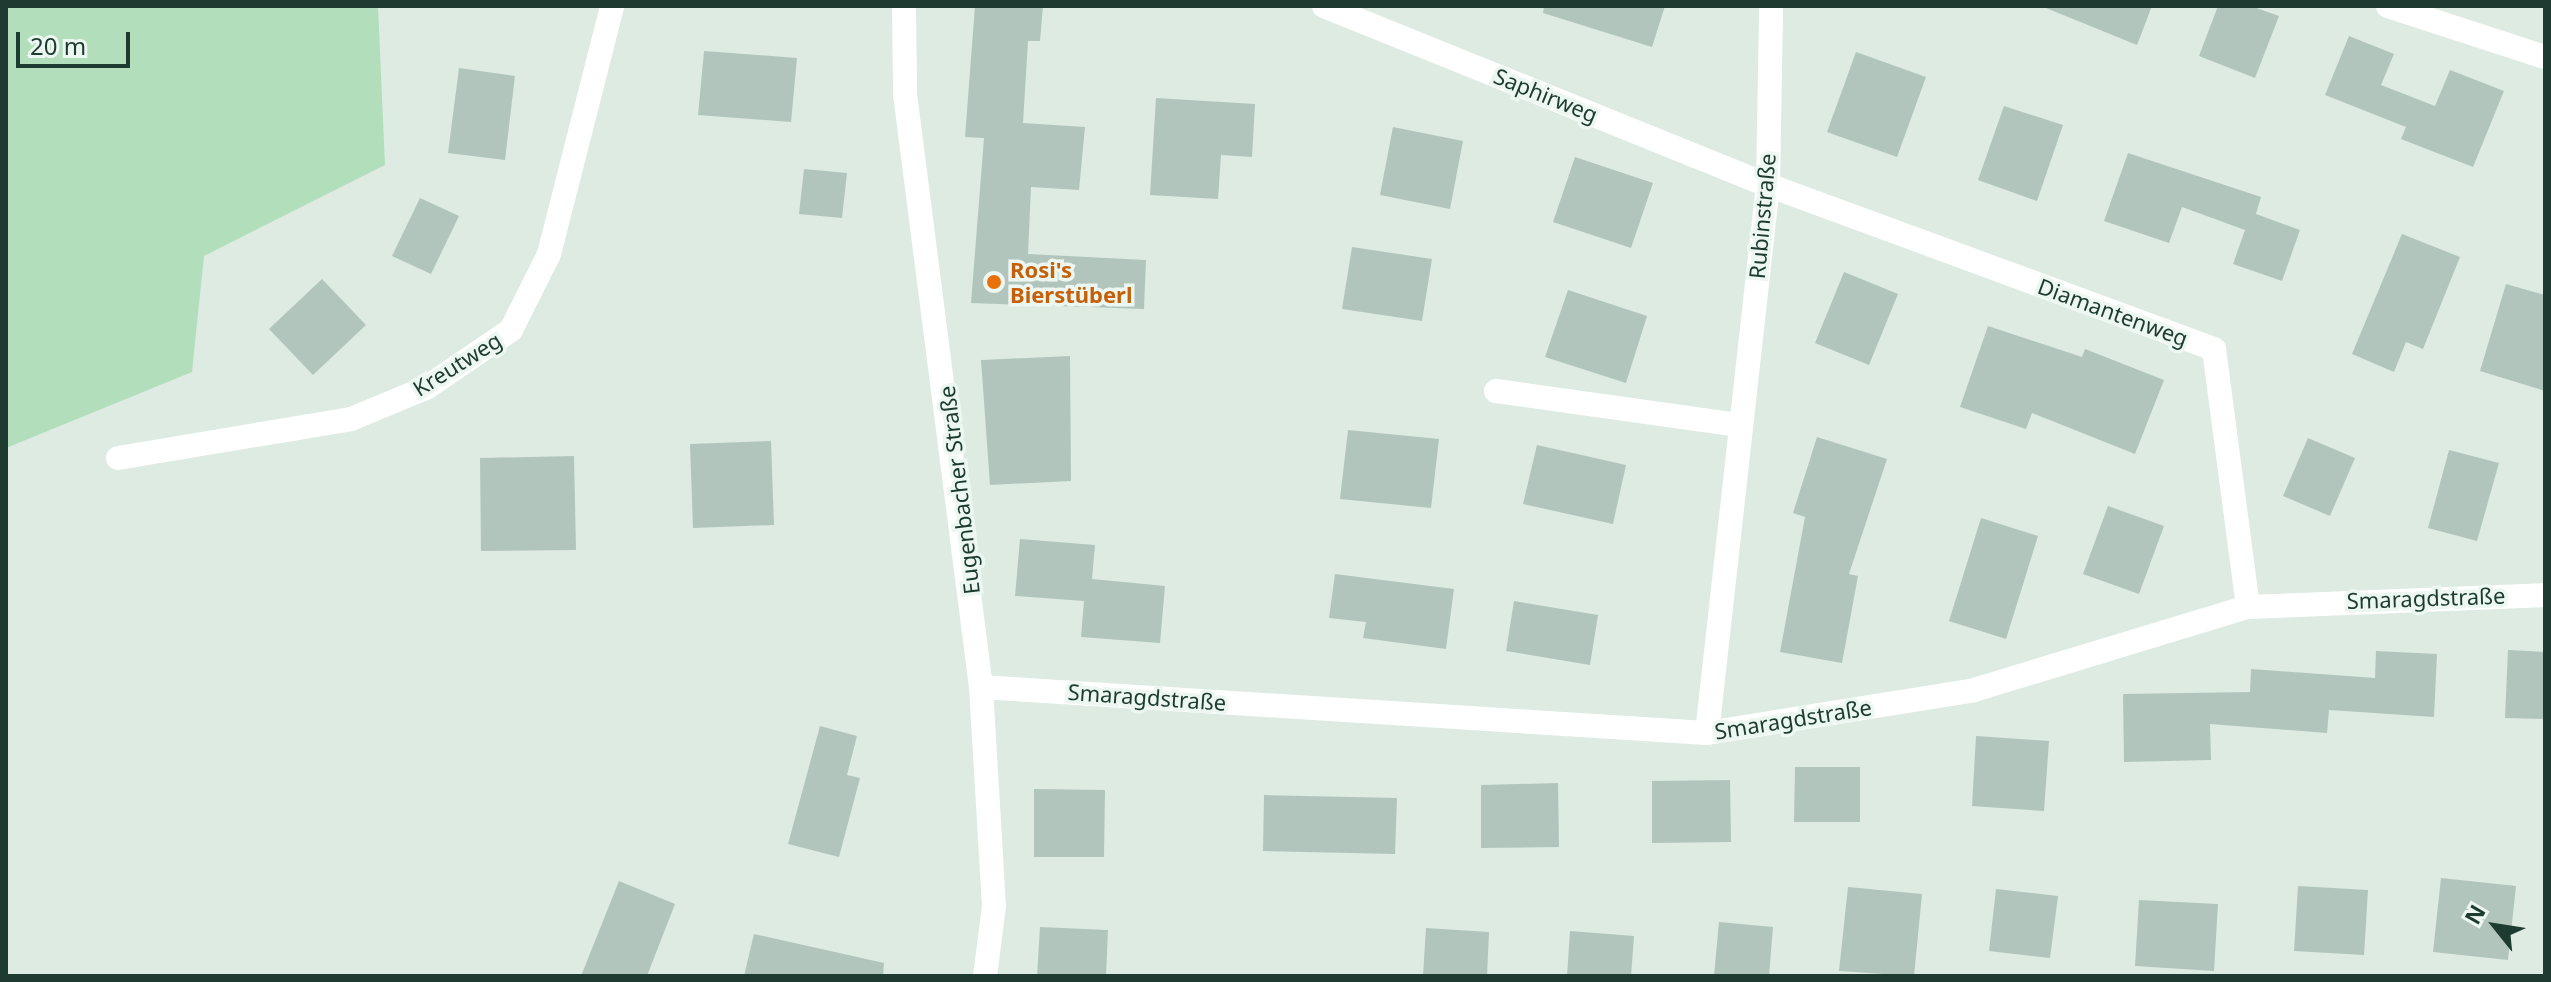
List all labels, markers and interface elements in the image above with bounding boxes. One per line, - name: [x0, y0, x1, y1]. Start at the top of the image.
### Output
- scale bar: [20, 16, 134, 66]
- text: 20 m: [30, 29, 86, 62]
- street label: Saphirweg: [1490, 62, 1602, 128]
- street label: Rubinstraße: [1743, 152, 1781, 280]
- place label: Rosi's Bierstüberl: [1010, 256, 1132, 308]
- marker: Rosi's Bierstüberl: [985, 273, 1003, 291]
- street label: Diamantenweg: [2034, 273, 2192, 351]
- street label: Kreutweg: [408, 326, 506, 402]
- street label: Eugenbacher Straße: [933, 384, 985, 596]
- street label: Smaragdstraße: [2346, 582, 2506, 614]
- street label: Smaragdstraße: [1067, 678, 1227, 716]
- street label: Smaragdstraße: [1713, 694, 1873, 744]
- north arrow: [2455, 886, 2535, 966]
- text: N: [2457, 899, 2492, 929]

